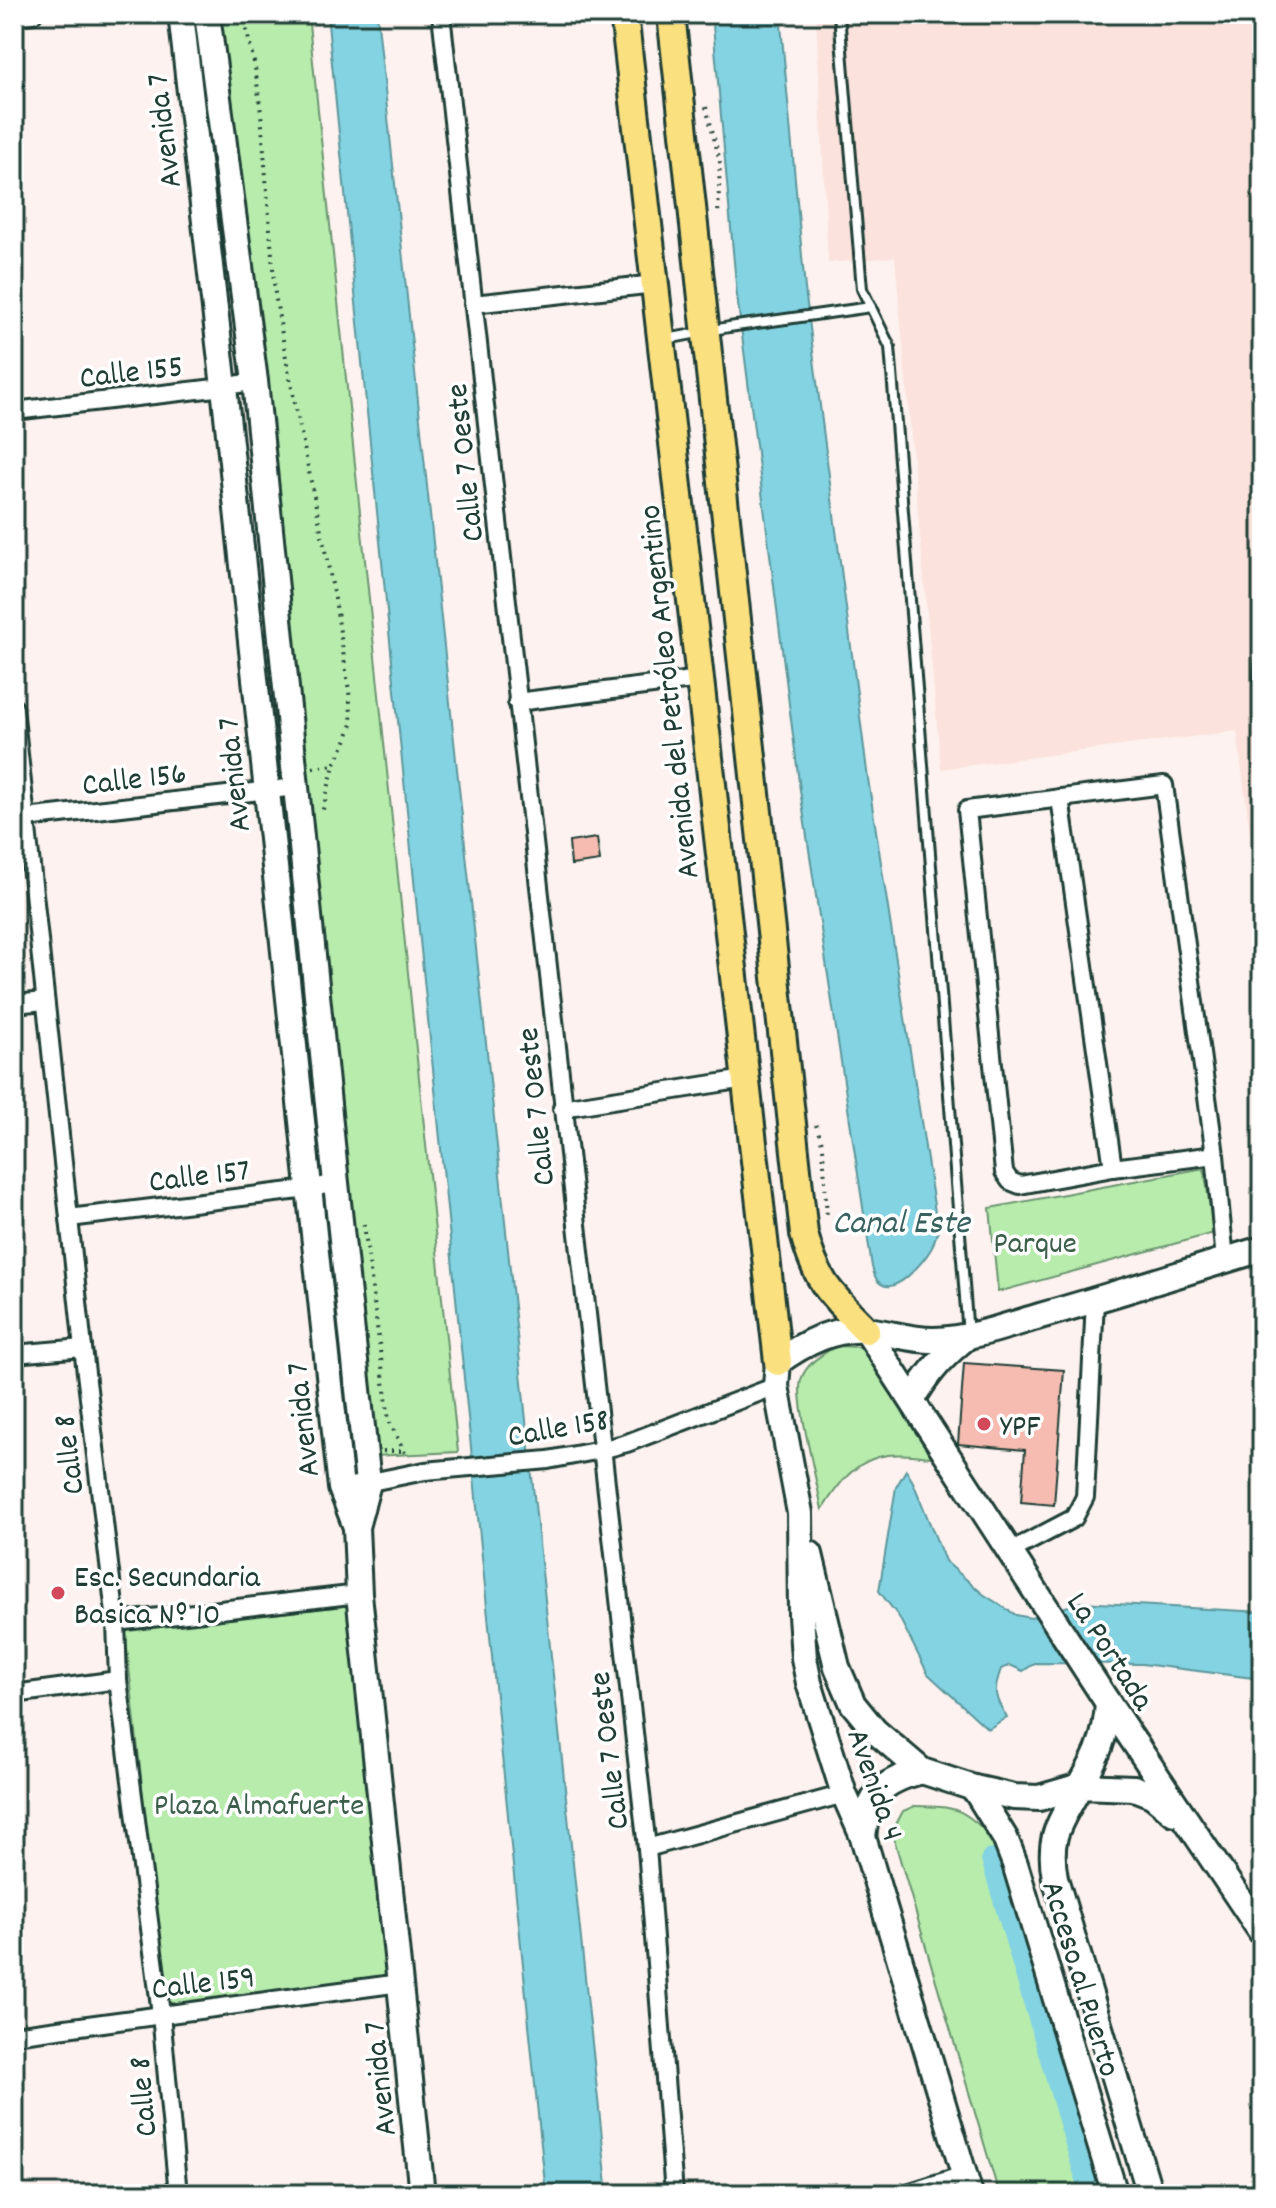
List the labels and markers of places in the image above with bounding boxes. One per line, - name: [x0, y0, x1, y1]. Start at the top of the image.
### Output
- place label: YPF: [1000, 1406, 1041, 1452]
- marker: YPF: [975, 1415, 993, 1433]
- place label: Esc. Secundaria Basica Nº 10: [74, 1557, 261, 1640]
- marker: Esc. Secundaria Basica Nº 10: [49, 1584, 67, 1602]

